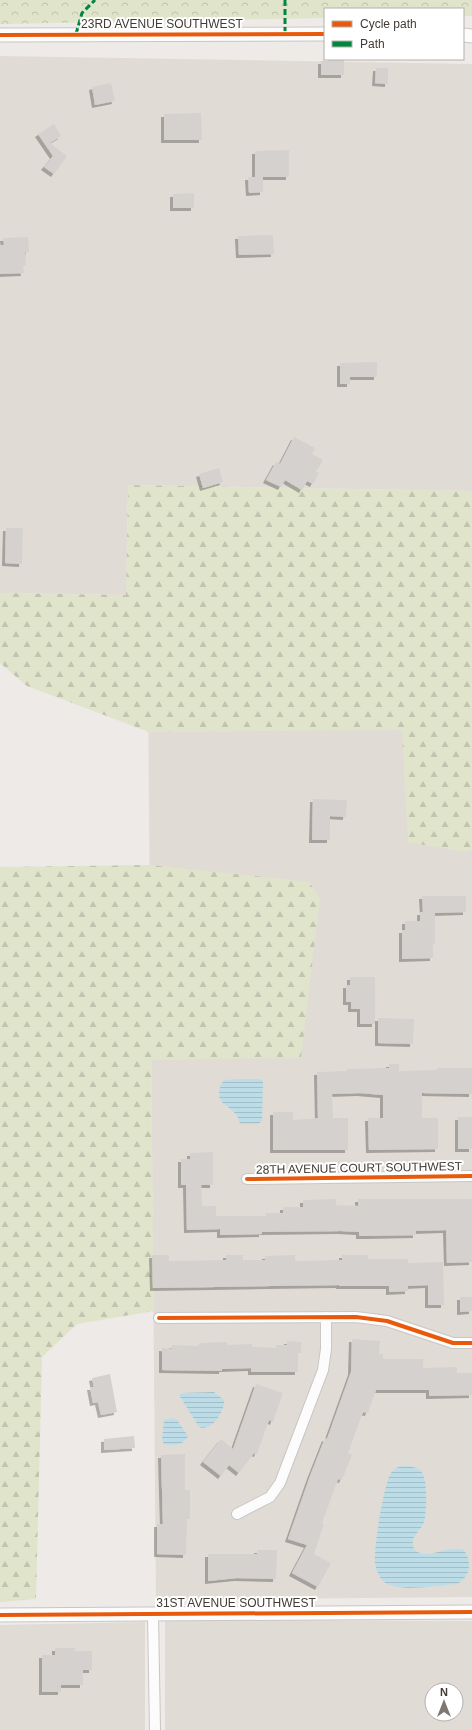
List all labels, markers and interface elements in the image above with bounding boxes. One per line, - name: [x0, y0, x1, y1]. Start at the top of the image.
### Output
- legend: [324, 8, 464, 60]
- street label: 23RD AVENUE SOUTHWEST: [81, 17, 244, 31]
- text: Cycle path: [360, 17, 417, 31]
- text: Path: [360, 37, 385, 51]
- street label: 28TH AVENUE COURT SOUTHWEST: [256, 1159, 463, 1177]
- street label: 31ST AVENUE SOUTHWEST: [156, 1596, 316, 1610]
- north arrow: [424, 1682, 464, 1722]
- text: N: [440, 1686, 448, 1698]

